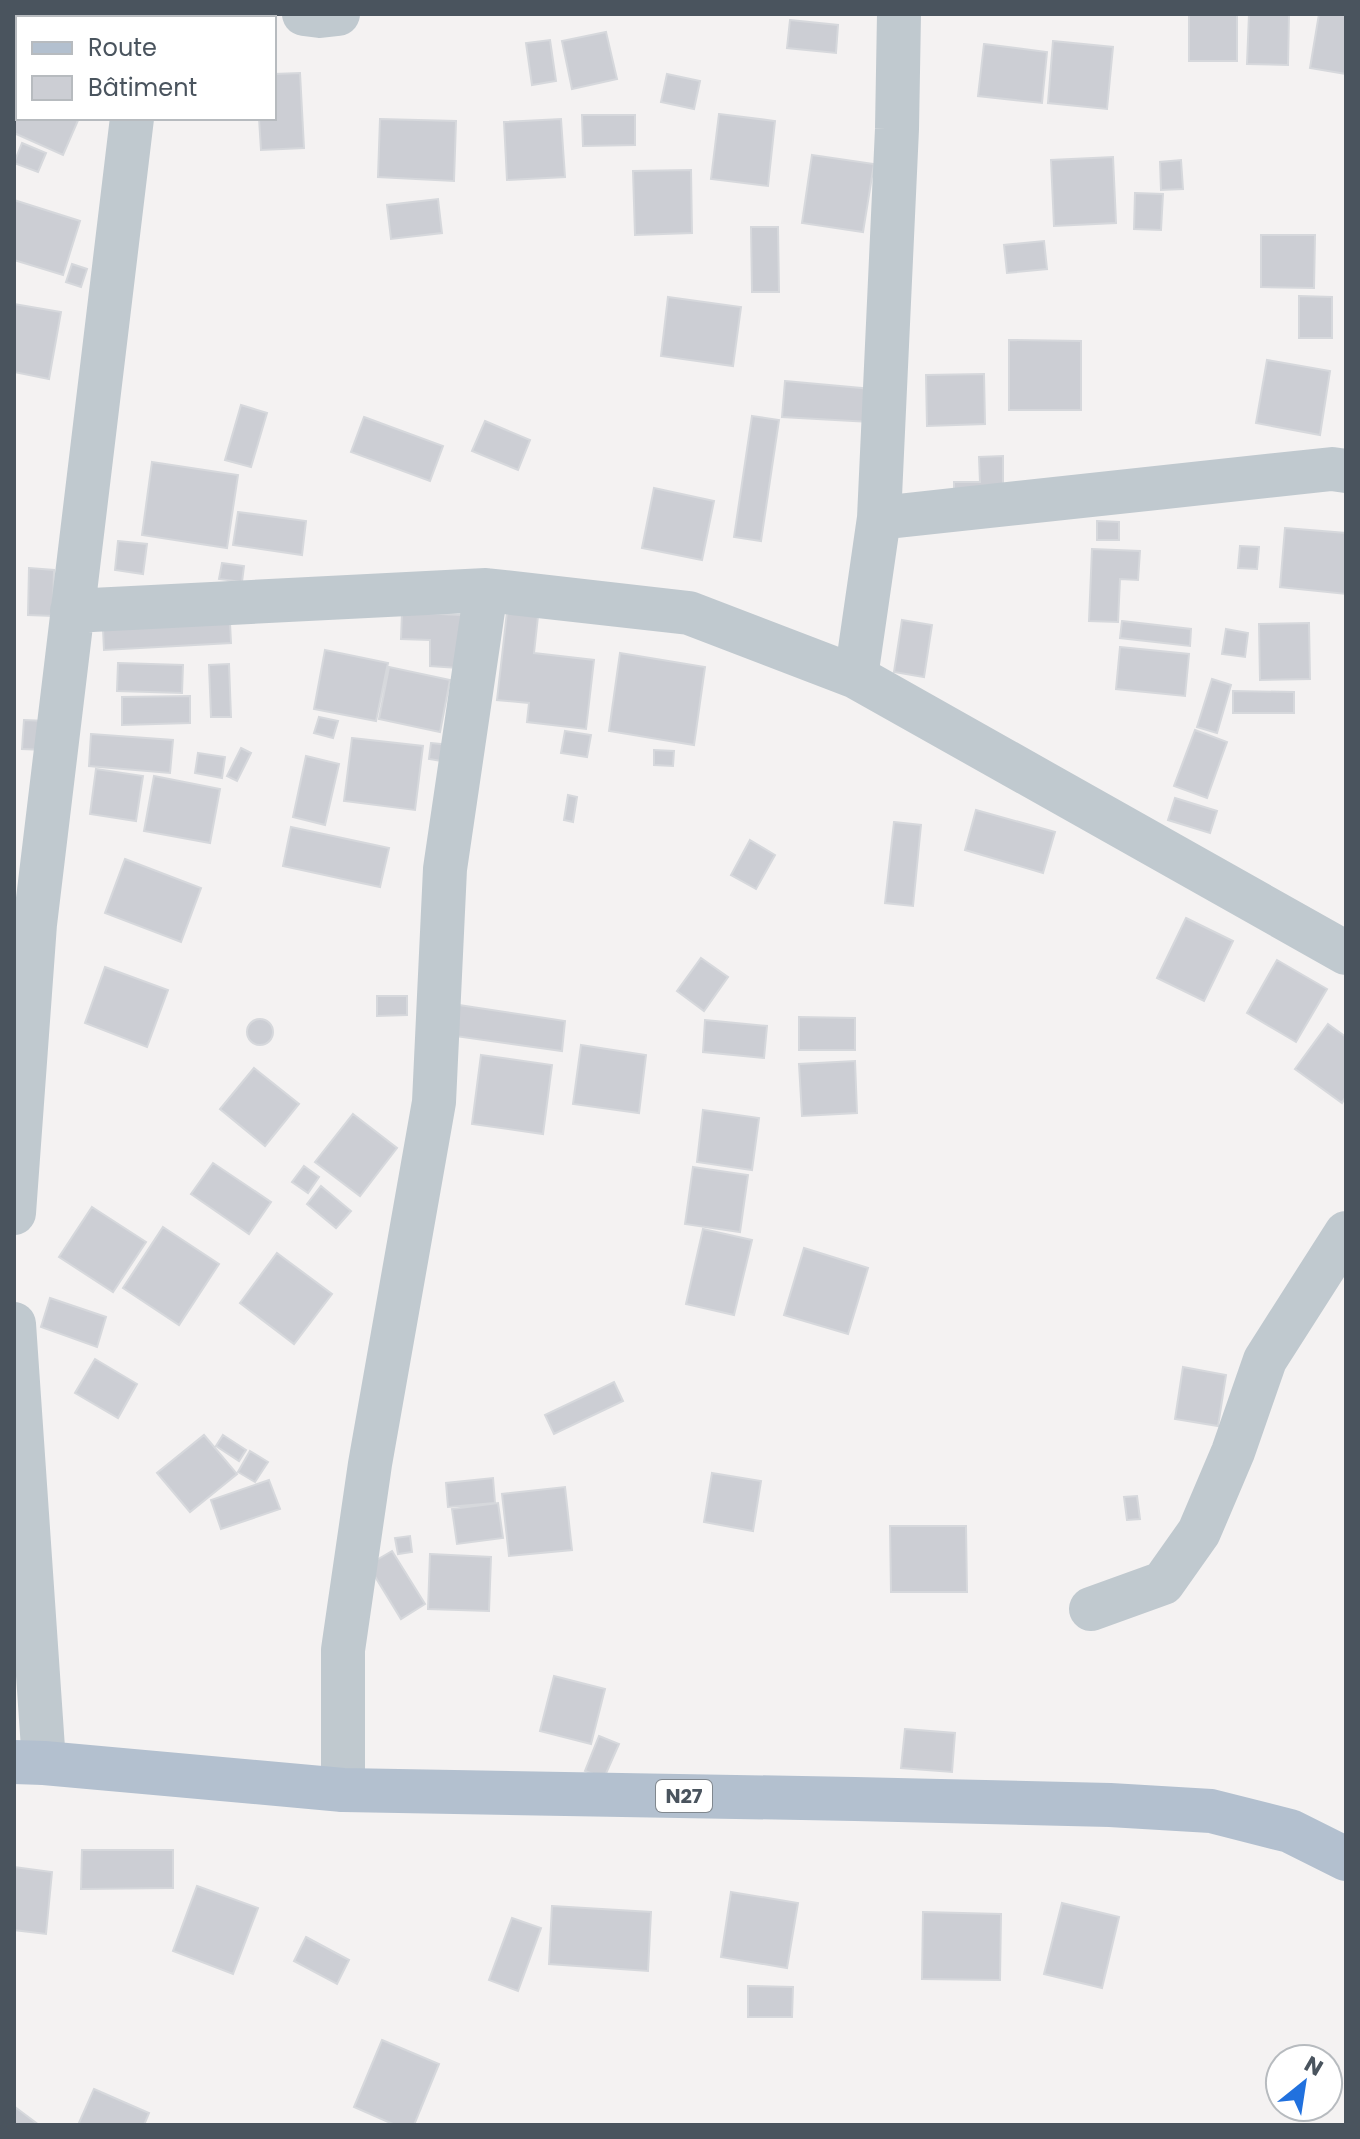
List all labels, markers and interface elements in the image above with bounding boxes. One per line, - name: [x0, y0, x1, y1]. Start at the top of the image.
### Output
- legend: [16, 16, 276, 120]
- text: Route: [88, 31, 157, 64]
- text: Bâtiment: [88, 71, 197, 104]
- road number: N27: [656, 1780, 712, 1812]
- north arrow: [1264, 2043, 1344, 2123]
- text: N: [1299, 2049, 1329, 2084]

